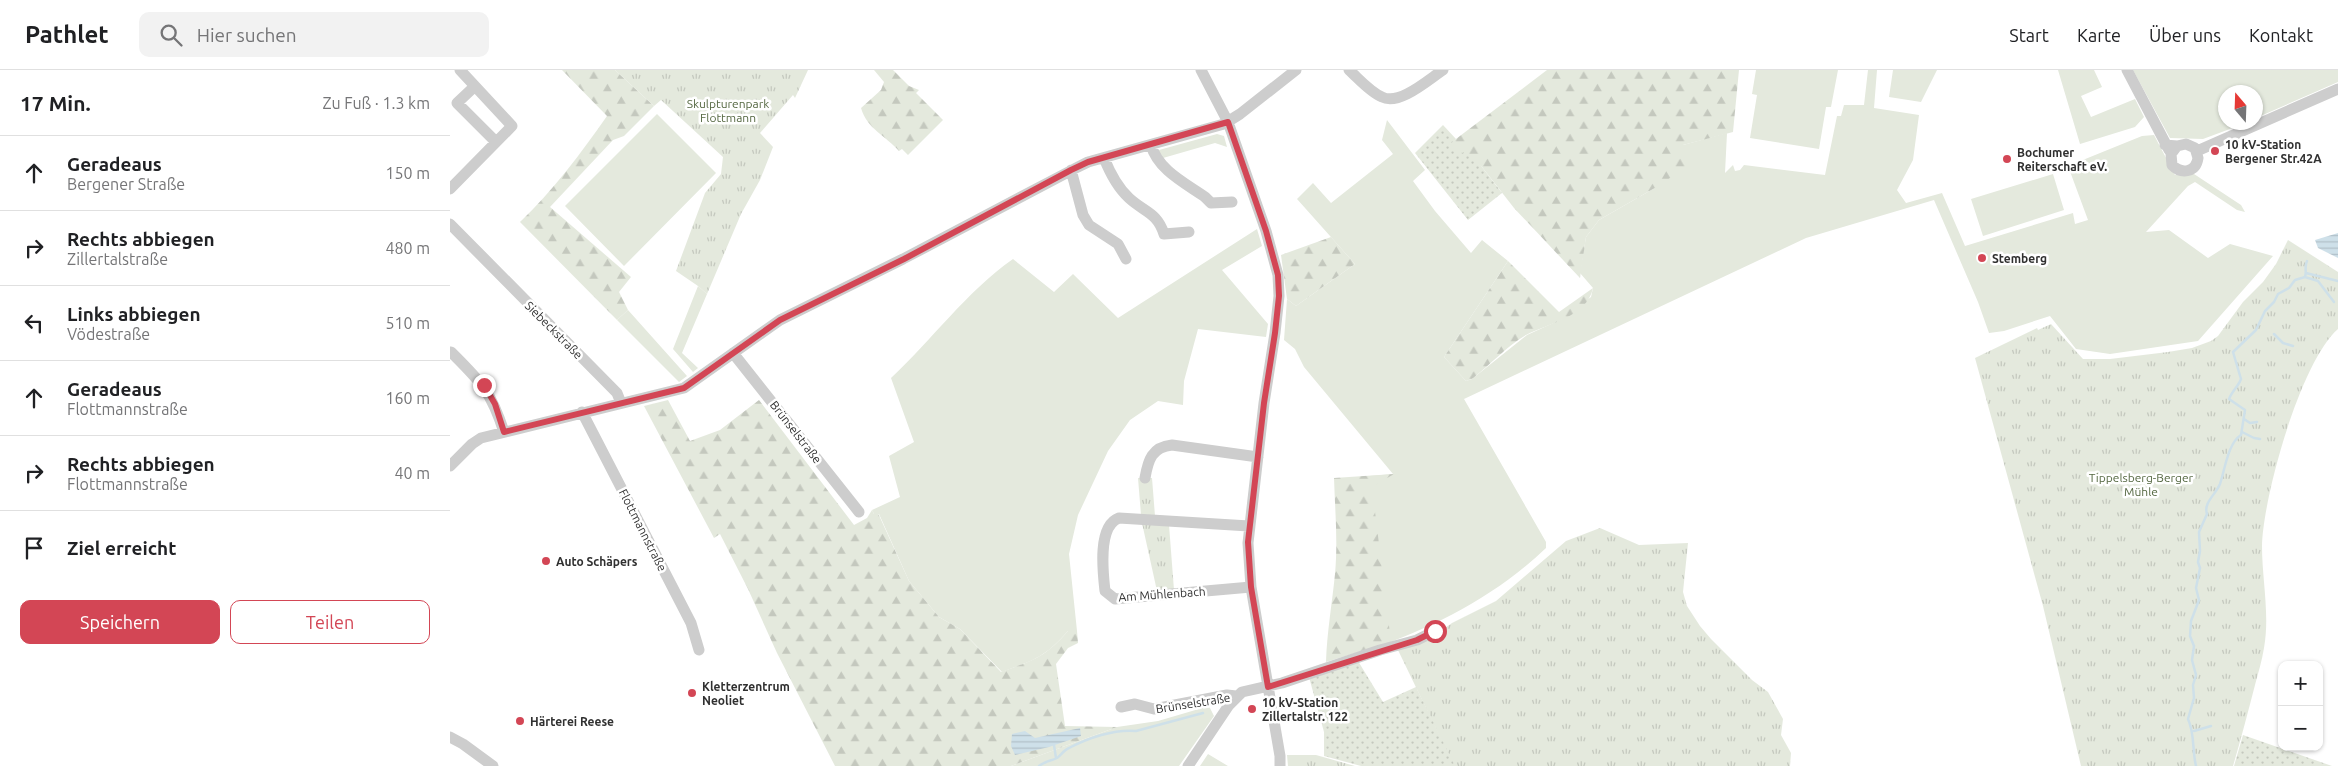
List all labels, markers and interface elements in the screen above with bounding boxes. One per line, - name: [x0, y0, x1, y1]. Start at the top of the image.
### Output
- search box: [139, 12, 489, 57]
- text: Pathlet: [25, 21, 109, 48]
- icon: search: [157, 21, 185, 49]
- text: Hier suchen: [197, 24, 297, 46]
- text: Start: [2009, 25, 2049, 45]
- text: Karte: [2077, 25, 2121, 45]
- text: Über uns: [2149, 25, 2221, 45]
- text: Kontakt: [2249, 25, 2313, 45]
- north arrow: [2218, 85, 2263, 130]
- text: 17 Min.: [20, 91, 91, 115]
- text: Zu Fuß · 1.3 km: [322, 94, 430, 112]
- park label: Skulpturenpark Flottmann: [687, 97, 769, 124]
- place label: 10 kV-Station Bergener Str.42A: [2225, 138, 2322, 165]
- marker: 10 kV-Station Bergener Str.42A: [2209, 145, 2221, 157]
- place label: Bochumer Reiterschaft eV.: [2017, 146, 2107, 173]
- text: Geradeaus: [67, 153, 162, 175]
- marker: Bochumer Reiterschaft eV.: [2001, 153, 2013, 165]
- icon: ahead: [20, 159, 48, 187]
- text: 150 m: [385, 164, 430, 182]
- text: Bergener Straße: [67, 175, 185, 193]
- text: Rechts abbiegen: [67, 228, 215, 250]
- icon: right: [20, 234, 48, 262]
- text: 480 m: [385, 239, 430, 257]
- text: Zillertalstraße: [67, 250, 168, 268]
- marker: Stemberg: [1976, 252, 1988, 264]
- place label: Stemberg: [1992, 252, 2047, 265]
- street label: Siebeckstraße: [523, 299, 585, 361]
- text: Links abbiegen: [67, 303, 201, 325]
- icon: left: [20, 309, 48, 337]
- text: 510 m: [385, 314, 430, 332]
- text: Vödestraße: [67, 325, 150, 343]
- route end: [473, 374, 496, 397]
- text: Geradeaus: [67, 378, 162, 400]
- icon: ahead: [20, 384, 48, 412]
- text: 160 m: [385, 389, 430, 407]
- street label: Brünselstraße: [768, 398, 824, 466]
- text: Flottmannstraße: [67, 400, 188, 418]
- text: Rechts abbiegen: [67, 453, 215, 475]
- icon: right: [20, 459, 48, 487]
- text: 40 m: [394, 464, 430, 482]
- park label: Tippelsberg-Berger Mühle: [2089, 471, 2194, 498]
- text: Flottmannstraße: [67, 475, 188, 493]
- street label: Flottmannstraße: [617, 487, 669, 573]
- icon: arrive: [20, 534, 48, 562]
- text: Ziel erreicht: [67, 537, 176, 559]
- marker: Auto Schäpers: [540, 555, 552, 567]
- place label: Auto Schäpers: [556, 555, 638, 568]
- street label: Am Mühlenbach: [1118, 584, 1206, 604]
- button: Speichern: [20, 600, 220, 644]
- button: Teilen: [230, 600, 430, 644]
- route start: [1424, 620, 1447, 643]
- map controls: [2278, 661, 2323, 751]
- button: +: [2278, 661, 2323, 706]
- place label: Kletterzentrum Neoliet: [702, 680, 790, 707]
- marker: Kletterzentrum Neoliet: [686, 687, 698, 699]
- street label: Brünselstraße: [1155, 691, 1231, 715]
- place label: 10 kV-Station Zillertalstr. 122: [1262, 696, 1348, 723]
- marker: 10 kV-Station Zillertalstr. 122: [1246, 703, 1258, 715]
- button: −: [2278, 706, 2323, 751]
- marker: Härterei Reese: [514, 715, 526, 727]
- place label: Härterei Reese: [530, 715, 614, 728]

